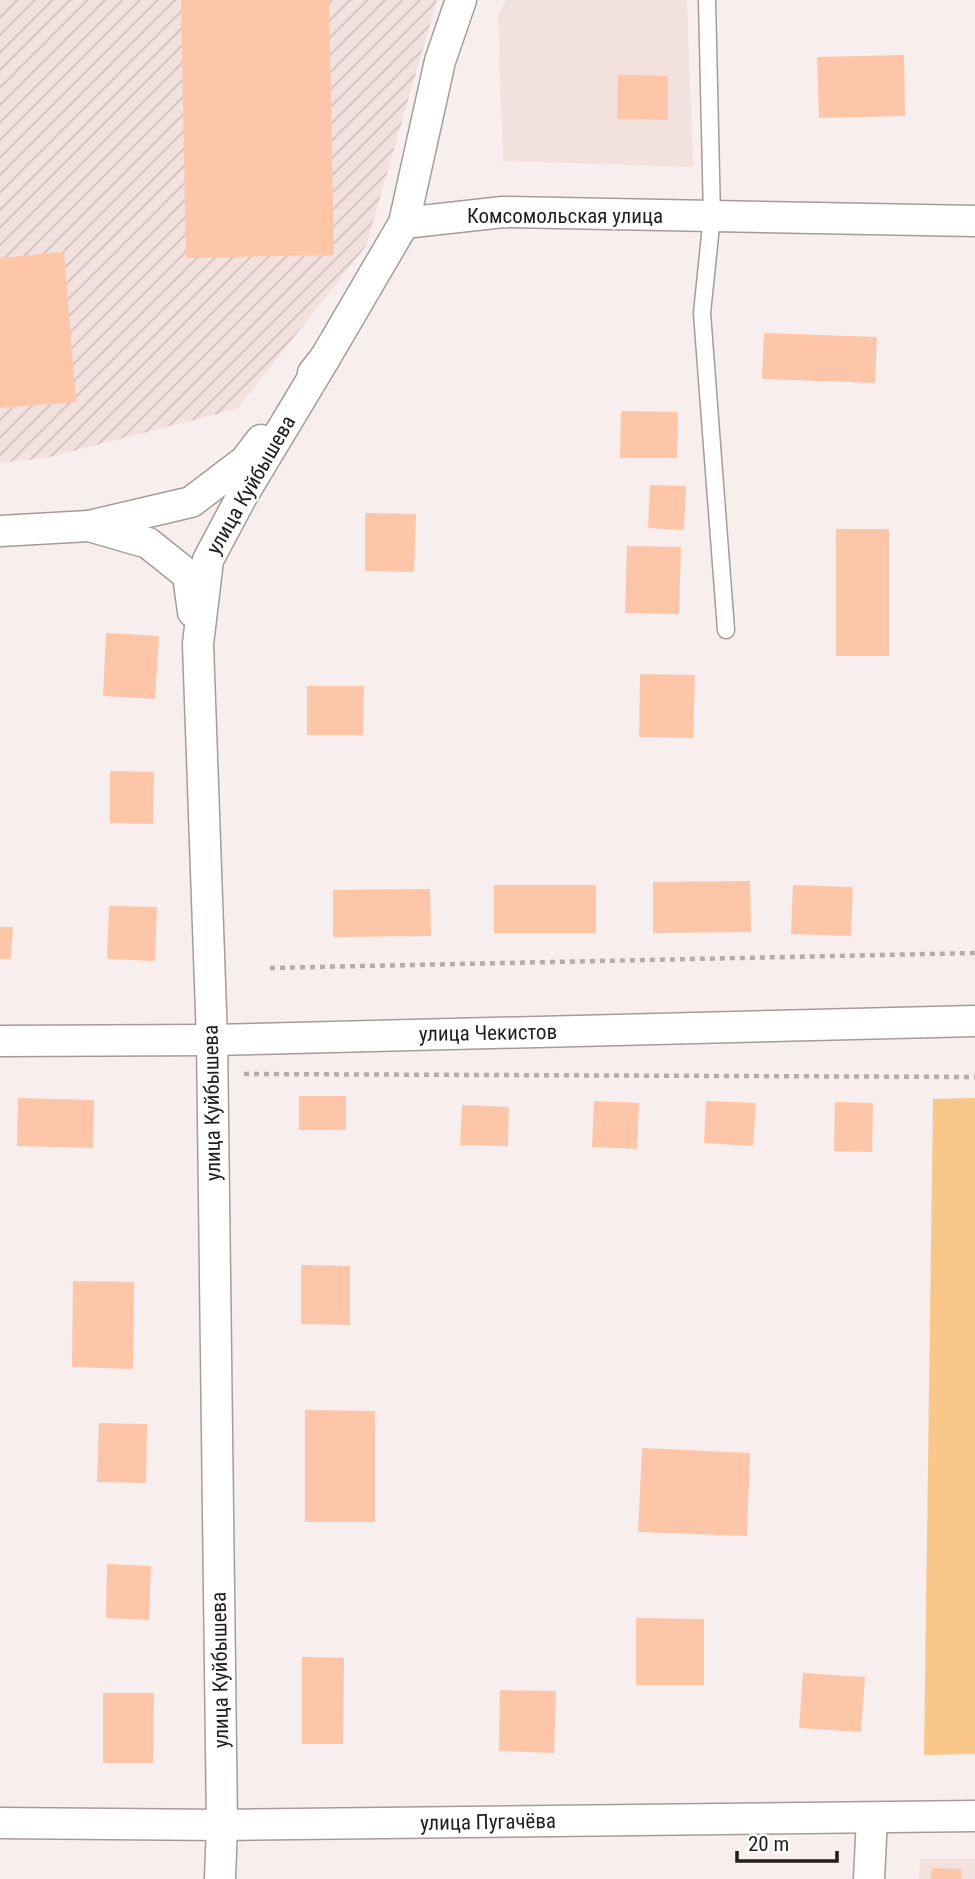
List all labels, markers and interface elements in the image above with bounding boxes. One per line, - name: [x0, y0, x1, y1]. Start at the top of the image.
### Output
- street label: Комсомольская улица: [467, 204, 663, 228]
- street label: улица Куйбышева: [202, 411, 300, 559]
- street label: улица Чекистов: [419, 1020, 557, 1046]
- street label: улица Куйбышева: [199, 1025, 225, 1181]
- street label: улица Куйбышева: [207, 1592, 233, 1748]
- street label: улица Пугачёва: [420, 1809, 556, 1835]
- scale bar: [737, 1820, 837, 1864]
- text: 20 m: [748, 1832, 789, 1856]

